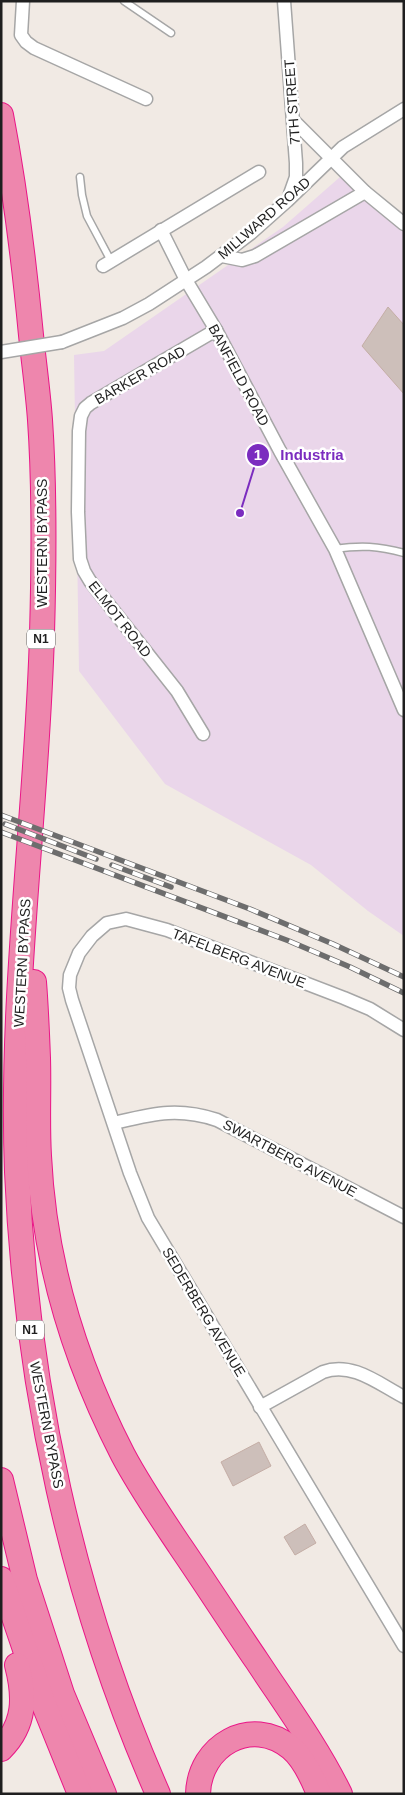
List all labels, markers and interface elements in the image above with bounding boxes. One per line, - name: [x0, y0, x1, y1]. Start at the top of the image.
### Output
- street label: 7TH STREET: [281, 58, 303, 145]
- street label: MILLWARD ROAD: [215, 174, 313, 262]
- street label: BANFIELD ROAD: [205, 321, 273, 429]
- street label: BARKER ROAD: [92, 343, 188, 407]
- callout: Industria: [246, 440, 354, 470]
- text: 1: [254, 446, 262, 463]
- text: Industria: [280, 446, 344, 463]
- street label: WESTERN BYPASS: [34, 479, 50, 607]
- street label: ELMOT ROAD: [85, 578, 155, 660]
- road number: N1: [27, 630, 55, 648]
- street label: WESTERN BYPASS: [11, 898, 33, 1028]
- street label: TAFELBERG AVENUE: [170, 925, 308, 991]
- street label: SWARTBERG AVENUE: [220, 1116, 360, 1200]
- street label: SEDERBERG AVENUE: [159, 1245, 249, 1379]
- road number: N1: [16, 1320, 44, 1340]
- street label: WESTERN BYPASS: [27, 1360, 67, 1490]

